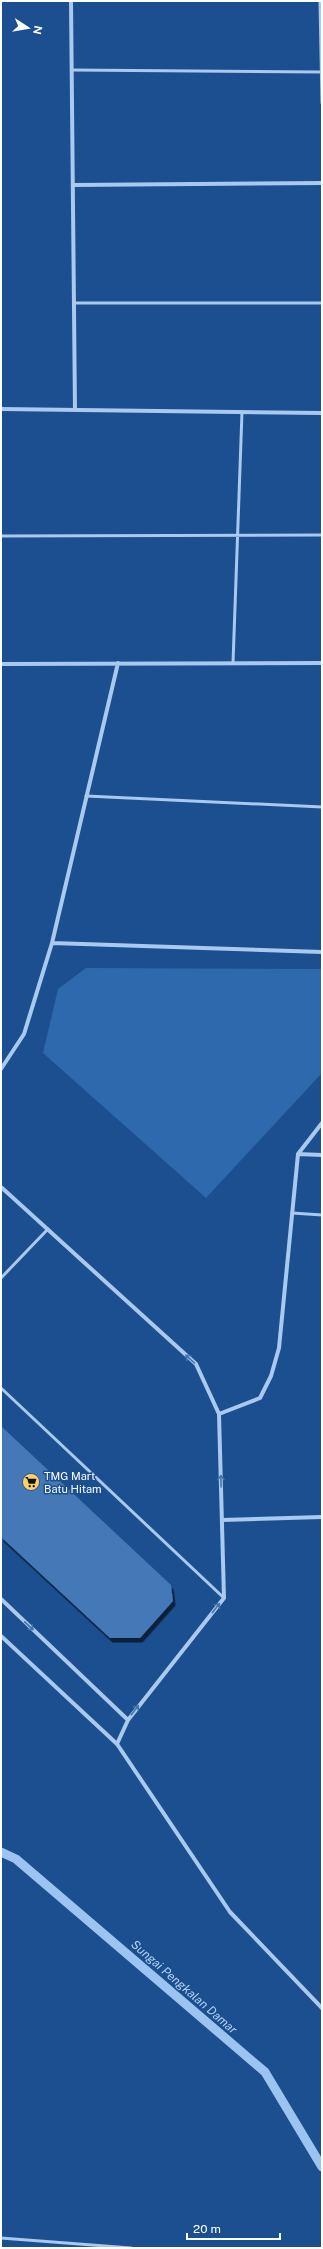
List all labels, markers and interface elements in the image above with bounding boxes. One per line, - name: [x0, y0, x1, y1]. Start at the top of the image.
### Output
- north arrow: [8, 8, 48, 48]
- text: N: [31, 25, 45, 36]
- one-way arrow: [185, 1354, 195, 1363]
- place label: TMG Mart Batu Hitam: [44, 1470, 102, 1495]
- supermarket icon: TMG Mart Batu Hitam: [21, 1472, 41, 1492]
- one-way arrow: [217, 1475, 225, 1488]
- one-way arrow: [212, 1603, 221, 1614]
- one-way arrow: [24, 1621, 34, 1631]
- one-way arrow: [131, 1705, 140, 1716]
- water label: Sungai Pengkalan Damar: [128, 1937, 240, 2037]
- scale bar: [187, 2215, 280, 2241]
- text: 20 m: [193, 2222, 221, 2236]

